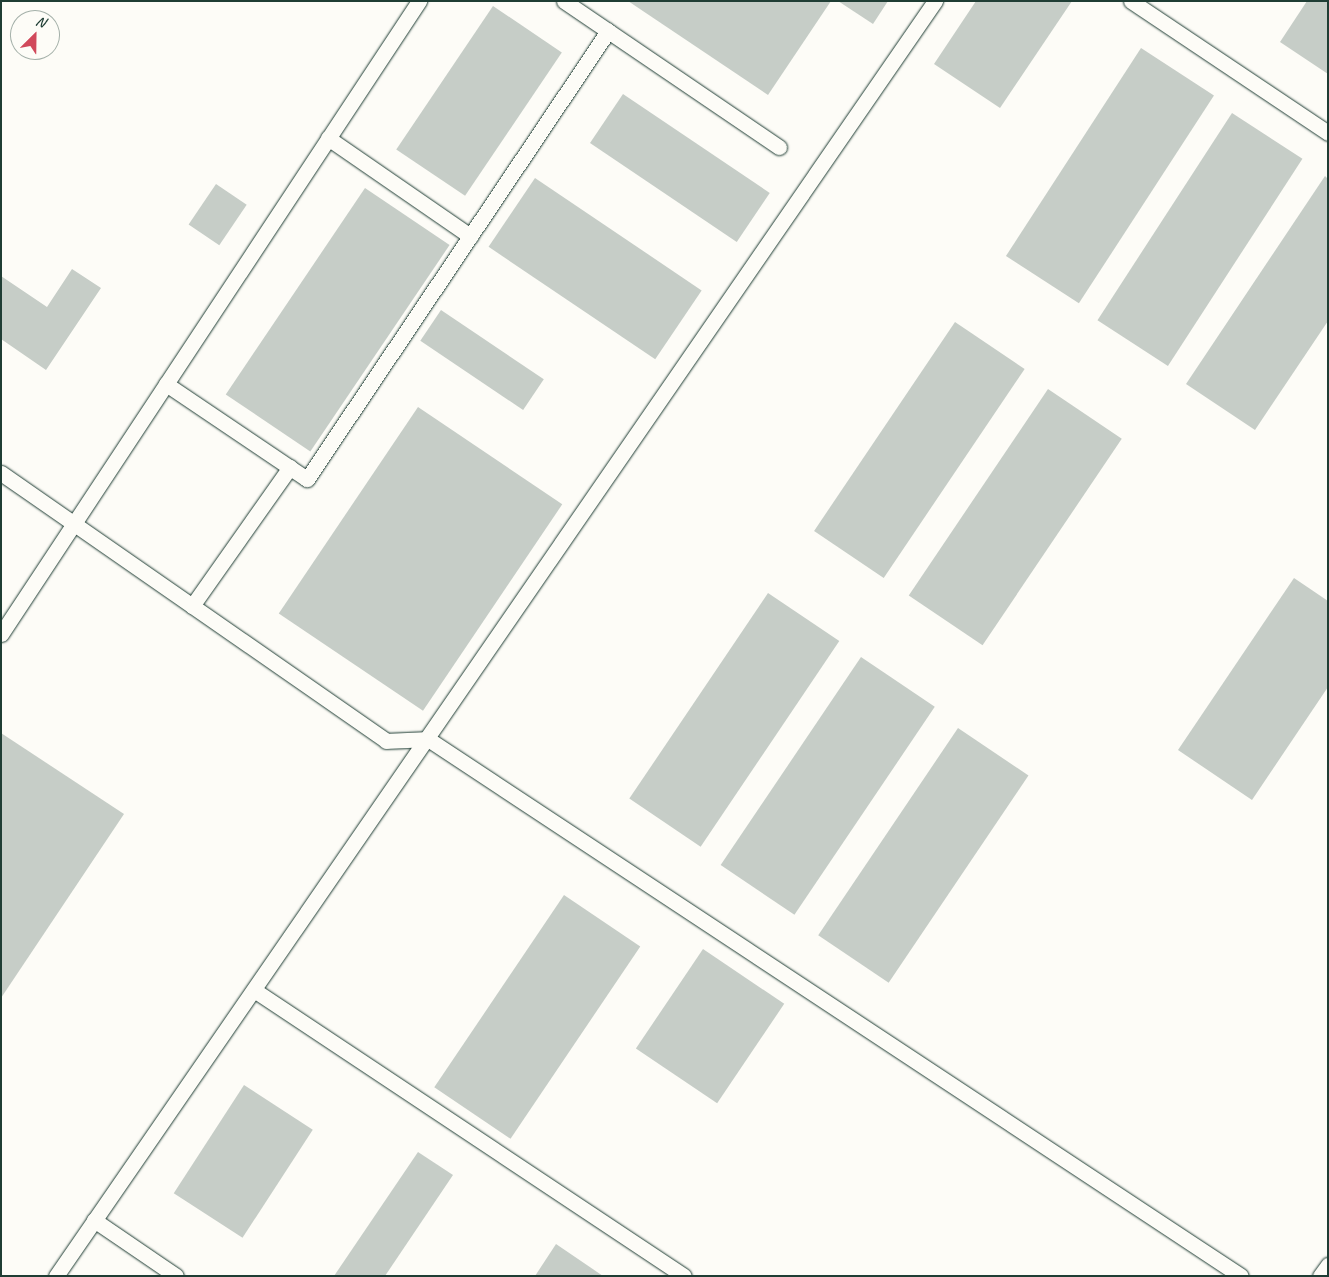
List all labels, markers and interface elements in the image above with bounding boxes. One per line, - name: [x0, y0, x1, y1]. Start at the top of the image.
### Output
- north arrow: [10, 10, 60, 60]
- text: N: [33, 12, 48, 31]

